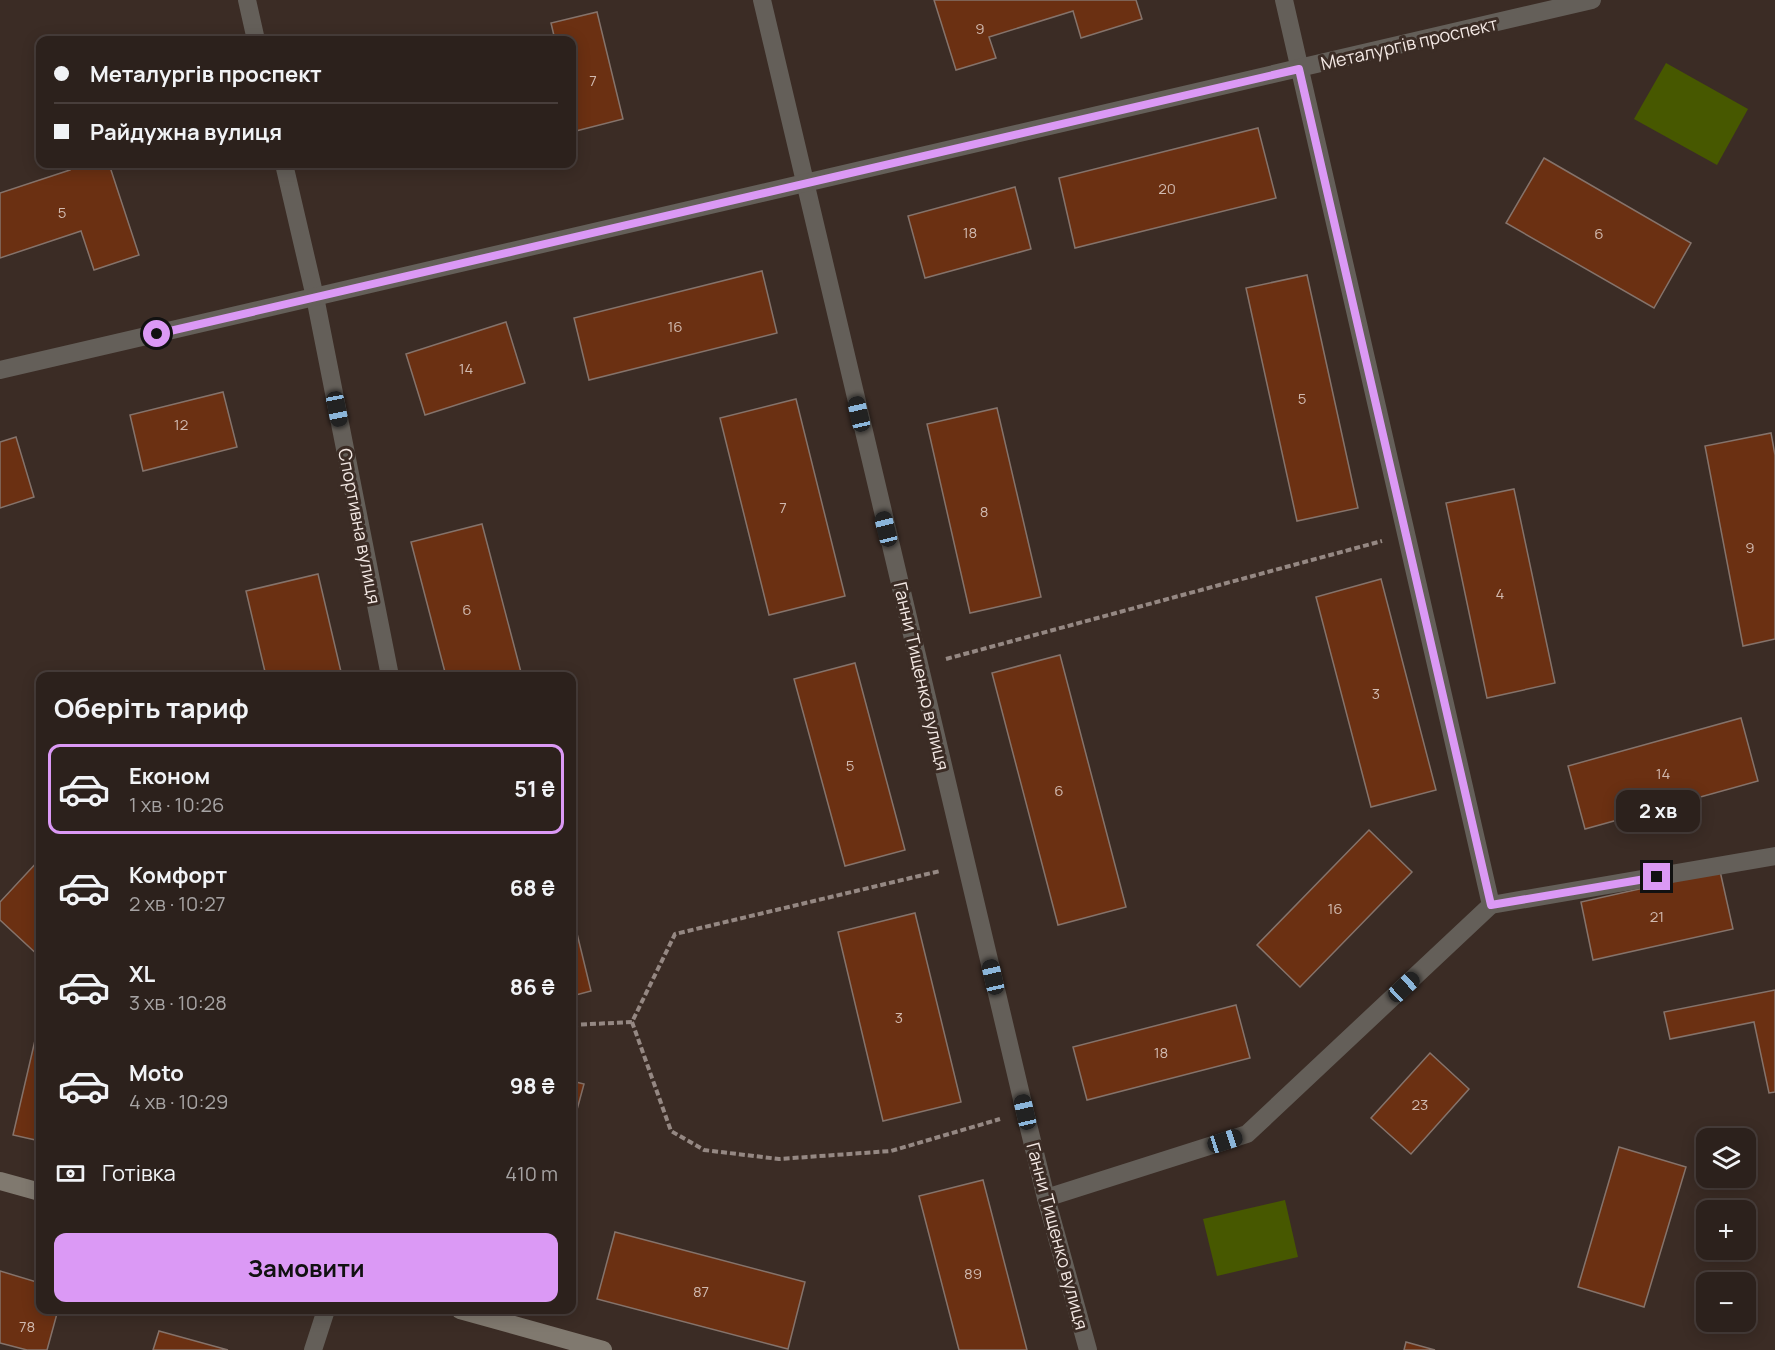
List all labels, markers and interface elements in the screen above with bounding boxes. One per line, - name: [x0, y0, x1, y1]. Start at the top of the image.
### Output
- street label: Металургів проспект: [1318, 11, 1500, 75]
- house number: 9: [975, 18, 985, 39]
- text: Металургів проспект: [90, 59, 322, 89]
- house number: 7: [589, 70, 597, 91]
- text: Райдужна вулиця: [90, 117, 282, 147]
- house number: 20: [1158, 178, 1176, 199]
- house number: 5: [58, 202, 66, 223]
- house number: 18: [963, 222, 977, 243]
- house number: 6: [1594, 223, 1604, 244]
- house number: 16: [667, 316, 683, 337]
- route start: [143, 320, 170, 347]
- house number: 14: [459, 358, 473, 379]
- house number: 5: [1298, 388, 1306, 409]
- car: [325, 390, 349, 428]
- car: [846, 394, 872, 434]
- house number: 12: [174, 414, 188, 435]
- street label: Спортивна вулиця: [333, 446, 387, 606]
- house number: 7: [779, 497, 787, 518]
- house number: 8: [980, 501, 988, 522]
- car: [873, 509, 899, 549]
- house number: 9: [1745, 537, 1755, 558]
- street label: Ганни Тищенко вулиця: [889, 579, 955, 773]
- house number: 4: [1496, 583, 1505, 604]
- house number: 6: [462, 599, 472, 620]
- house number: 3: [1372, 683, 1380, 704]
- text: Оберіть тариф: [54, 689, 249, 726]
- house number: 5: [846, 755, 854, 776]
- text: Економ: [129, 761, 210, 791]
- icon: car: [57, 762, 111, 816]
- house number: 14: [1656, 763, 1670, 784]
- text: 51 ₴: [514, 774, 555, 804]
- house number: 6: [1054, 780, 1064, 801]
- callout: 2 хв: [1615, 790, 1699, 832]
- text: 1 хв · 10:26: [129, 791, 224, 818]
- text: 2 хв: [1639, 797, 1677, 824]
- text: Комфорт: [129, 860, 227, 890]
- icon: car: [57, 861, 111, 915]
- route end: [1643, 863, 1670, 890]
- text: 68 ₴: [510, 873, 555, 903]
- text: 2 хв · 10:27: [129, 890, 226, 917]
- house number: 16: [1327, 898, 1343, 919]
- house number: 21: [1650, 906, 1664, 927]
- car: [980, 957, 1006, 997]
- text: XL: [129, 959, 155, 989]
- icon: car: [57, 960, 111, 1014]
- car: [1385, 968, 1423, 1006]
- text: 86 ₴: [510, 972, 555, 1002]
- text: 3 хв · 10:28: [129, 989, 227, 1016]
- house number: 3: [895, 1007, 903, 1028]
- house number: 18: [1154, 1042, 1168, 1063]
- text: Moto: [129, 1058, 184, 1088]
- icon: car: [57, 1059, 111, 1113]
- text: 98 ₴: [510, 1071, 555, 1101]
- text: 4 хв · 10:29: [129, 1088, 228, 1115]
- car: [1012, 1092, 1038, 1132]
- house number: 23: [1412, 1094, 1428, 1115]
- car: [1205, 1127, 1245, 1155]
- map controls: [1696, 1128, 1756, 1332]
- button: layers: [1696, 1128, 1756, 1188]
- street label: Ганни Тищенко вулиця: [1021, 1140, 1095, 1332]
- icon: cash: [54, 1157, 87, 1190]
- text: Готівка: [102, 1158, 176, 1188]
- text: 410 m: [505, 1160, 558, 1187]
- button: +: [1696, 1200, 1756, 1260]
- button: Замовити: [54, 1233, 558, 1302]
- house number: 89: [964, 1263, 982, 1284]
- button: −: [1696, 1272, 1756, 1332]
- house number: 87: [693, 1281, 709, 1302]
- house number: 78: [19, 1316, 35, 1337]

